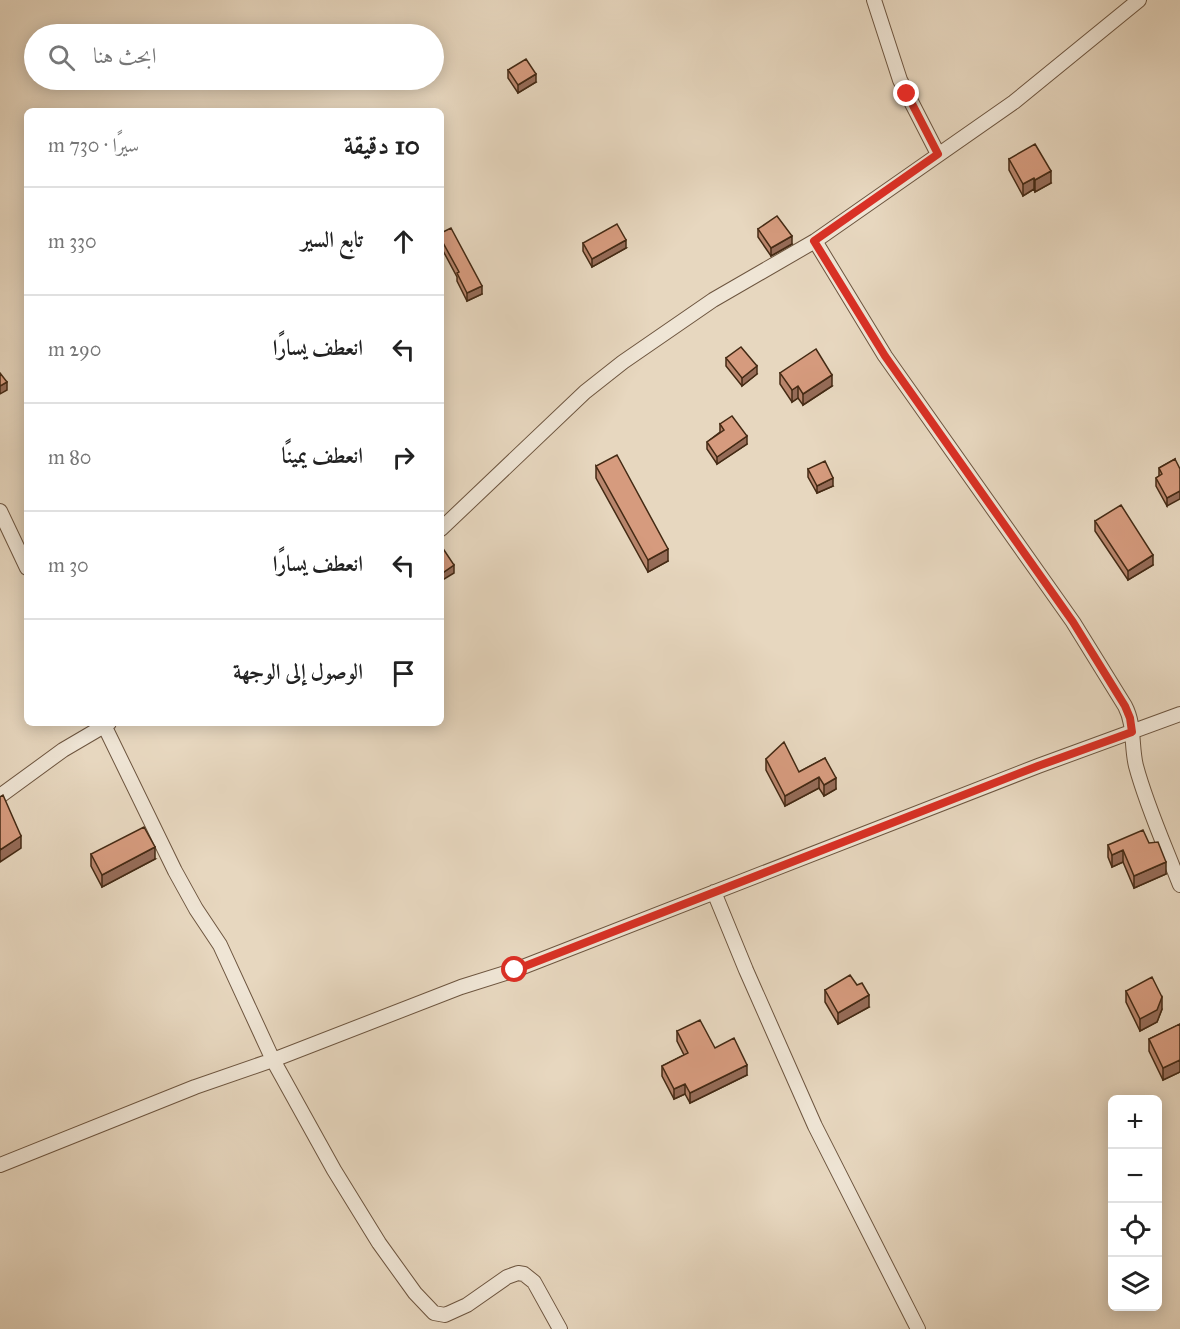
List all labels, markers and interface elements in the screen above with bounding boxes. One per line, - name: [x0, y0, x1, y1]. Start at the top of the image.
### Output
- search box: [24, 24, 444, 90]
- icon: search: [45, 41, 78, 74]
- text: ابحث هنا: [93, 42, 156, 69]
- route end: [893, 80, 919, 106]
- text: 10 دقيقة: [344, 129, 420, 161]
- text: سيرًا · 730 m: [48, 133, 139, 157]
- icon: ahead: [387, 225, 420, 258]
- text: تابع السير: [301, 226, 363, 253]
- text: 330 m: [48, 229, 97, 253]
- icon: left: [387, 333, 420, 366]
- text: انعطف يسارًا: [273, 334, 363, 361]
- text: 290 m: [48, 337, 101, 361]
- icon: right: [387, 441, 420, 474]
- text: انعطف يمينًا: [282, 442, 363, 469]
- text: 80 m: [48, 445, 91, 469]
- icon: left: [387, 549, 420, 582]
- text: انعطف يسارًا: [273, 550, 363, 577]
- text: 30 m: [48, 553, 89, 577]
- icon: arrive: [387, 657, 420, 690]
- text: الوصول إلى الوجهة: [233, 658, 363, 685]
- route start: [501, 956, 527, 982]
- map controls: [1108, 1095, 1162, 1311]
- button: +: [1108, 1095, 1162, 1149]
- button: −: [1108, 1149, 1162, 1203]
- button: locate: [1108, 1203, 1162, 1257]
- button: layers: [1108, 1257, 1162, 1311]

